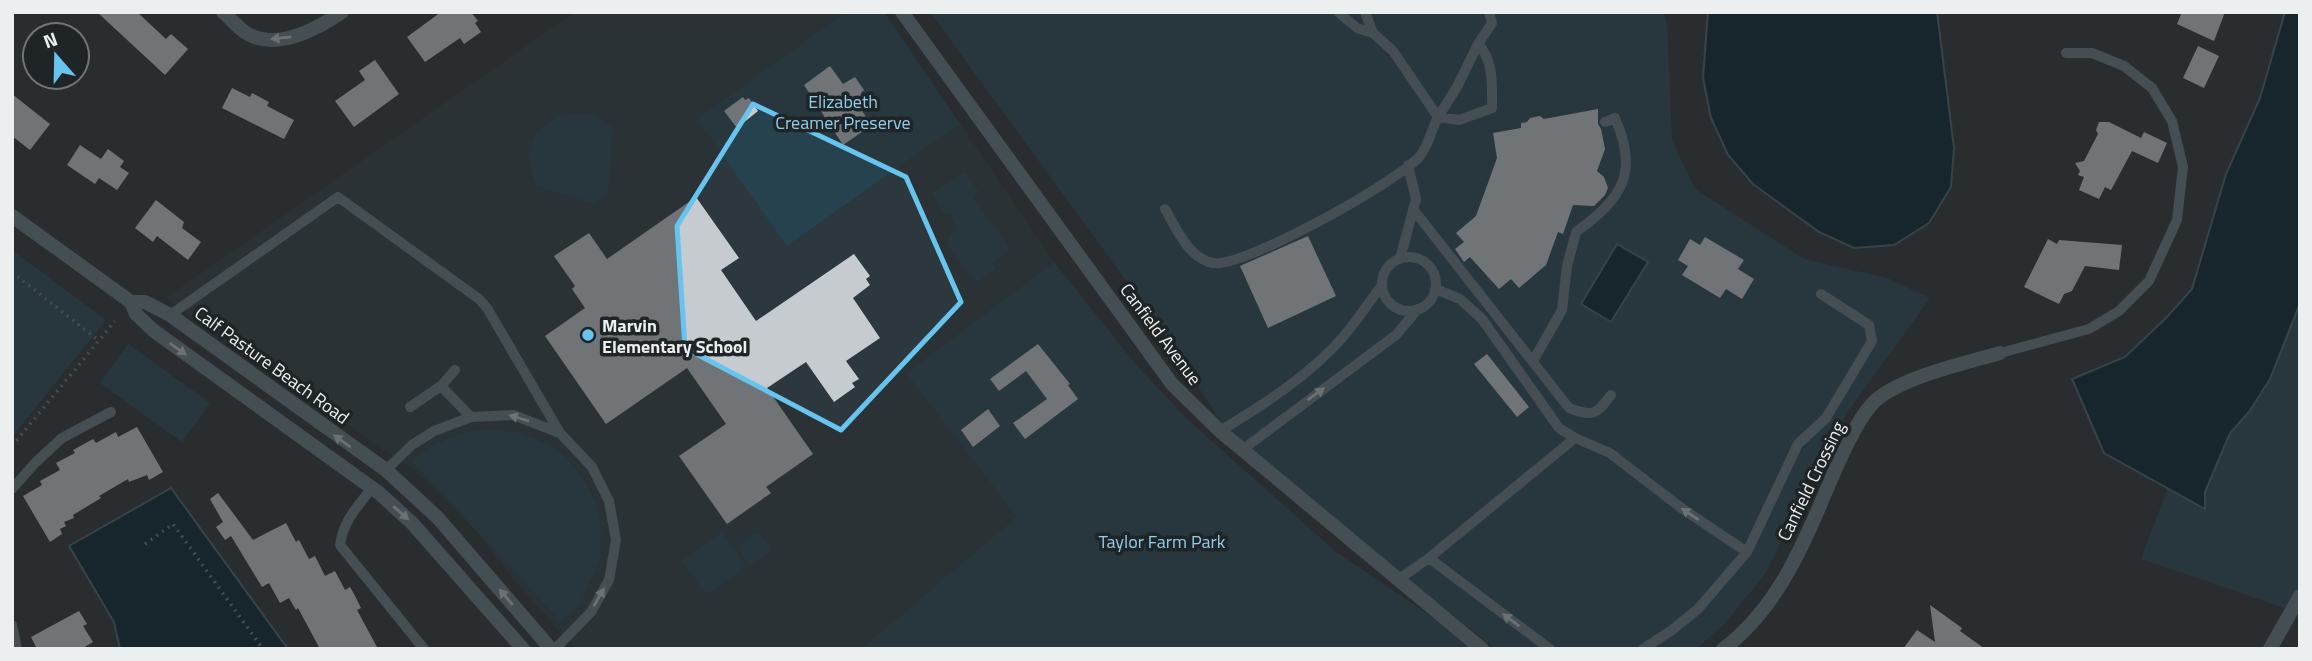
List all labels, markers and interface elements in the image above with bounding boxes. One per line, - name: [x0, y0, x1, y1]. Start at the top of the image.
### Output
- north arrow: [21, 21, 91, 91]
- text: N: [39, 24, 61, 55]
- one-way arrow: [270, 33, 292, 44]
- park label: Elizabeth Creamer Preserve: [775, 88, 911, 136]
- street label: Canfield Avenue: [1114, 277, 1208, 391]
- street label: Calf Pasture Beach Road: [189, 300, 355, 430]
- place label: Marvin Elementary School: [602, 312, 747, 360]
- marker: Marvin Elementary School: [580, 327, 596, 343]
- one-way arrow: [169, 342, 187, 356]
- one-way arrow: [1307, 387, 1325, 401]
- one-way arrow: [509, 413, 530, 423]
- street label: Canfield Crossing: [1770, 417, 1852, 545]
- one-way arrow: [333, 434, 351, 448]
- one-way arrow: [392, 504, 409, 520]
- one-way arrow: [1681, 507, 1699, 521]
- park label: Taylor Farm Park: [1099, 528, 1226, 555]
- one-way arrow: [593, 587, 605, 606]
- one-way arrow: [499, 588, 514, 605]
- one-way arrow: [1503, 612, 1521, 627]

